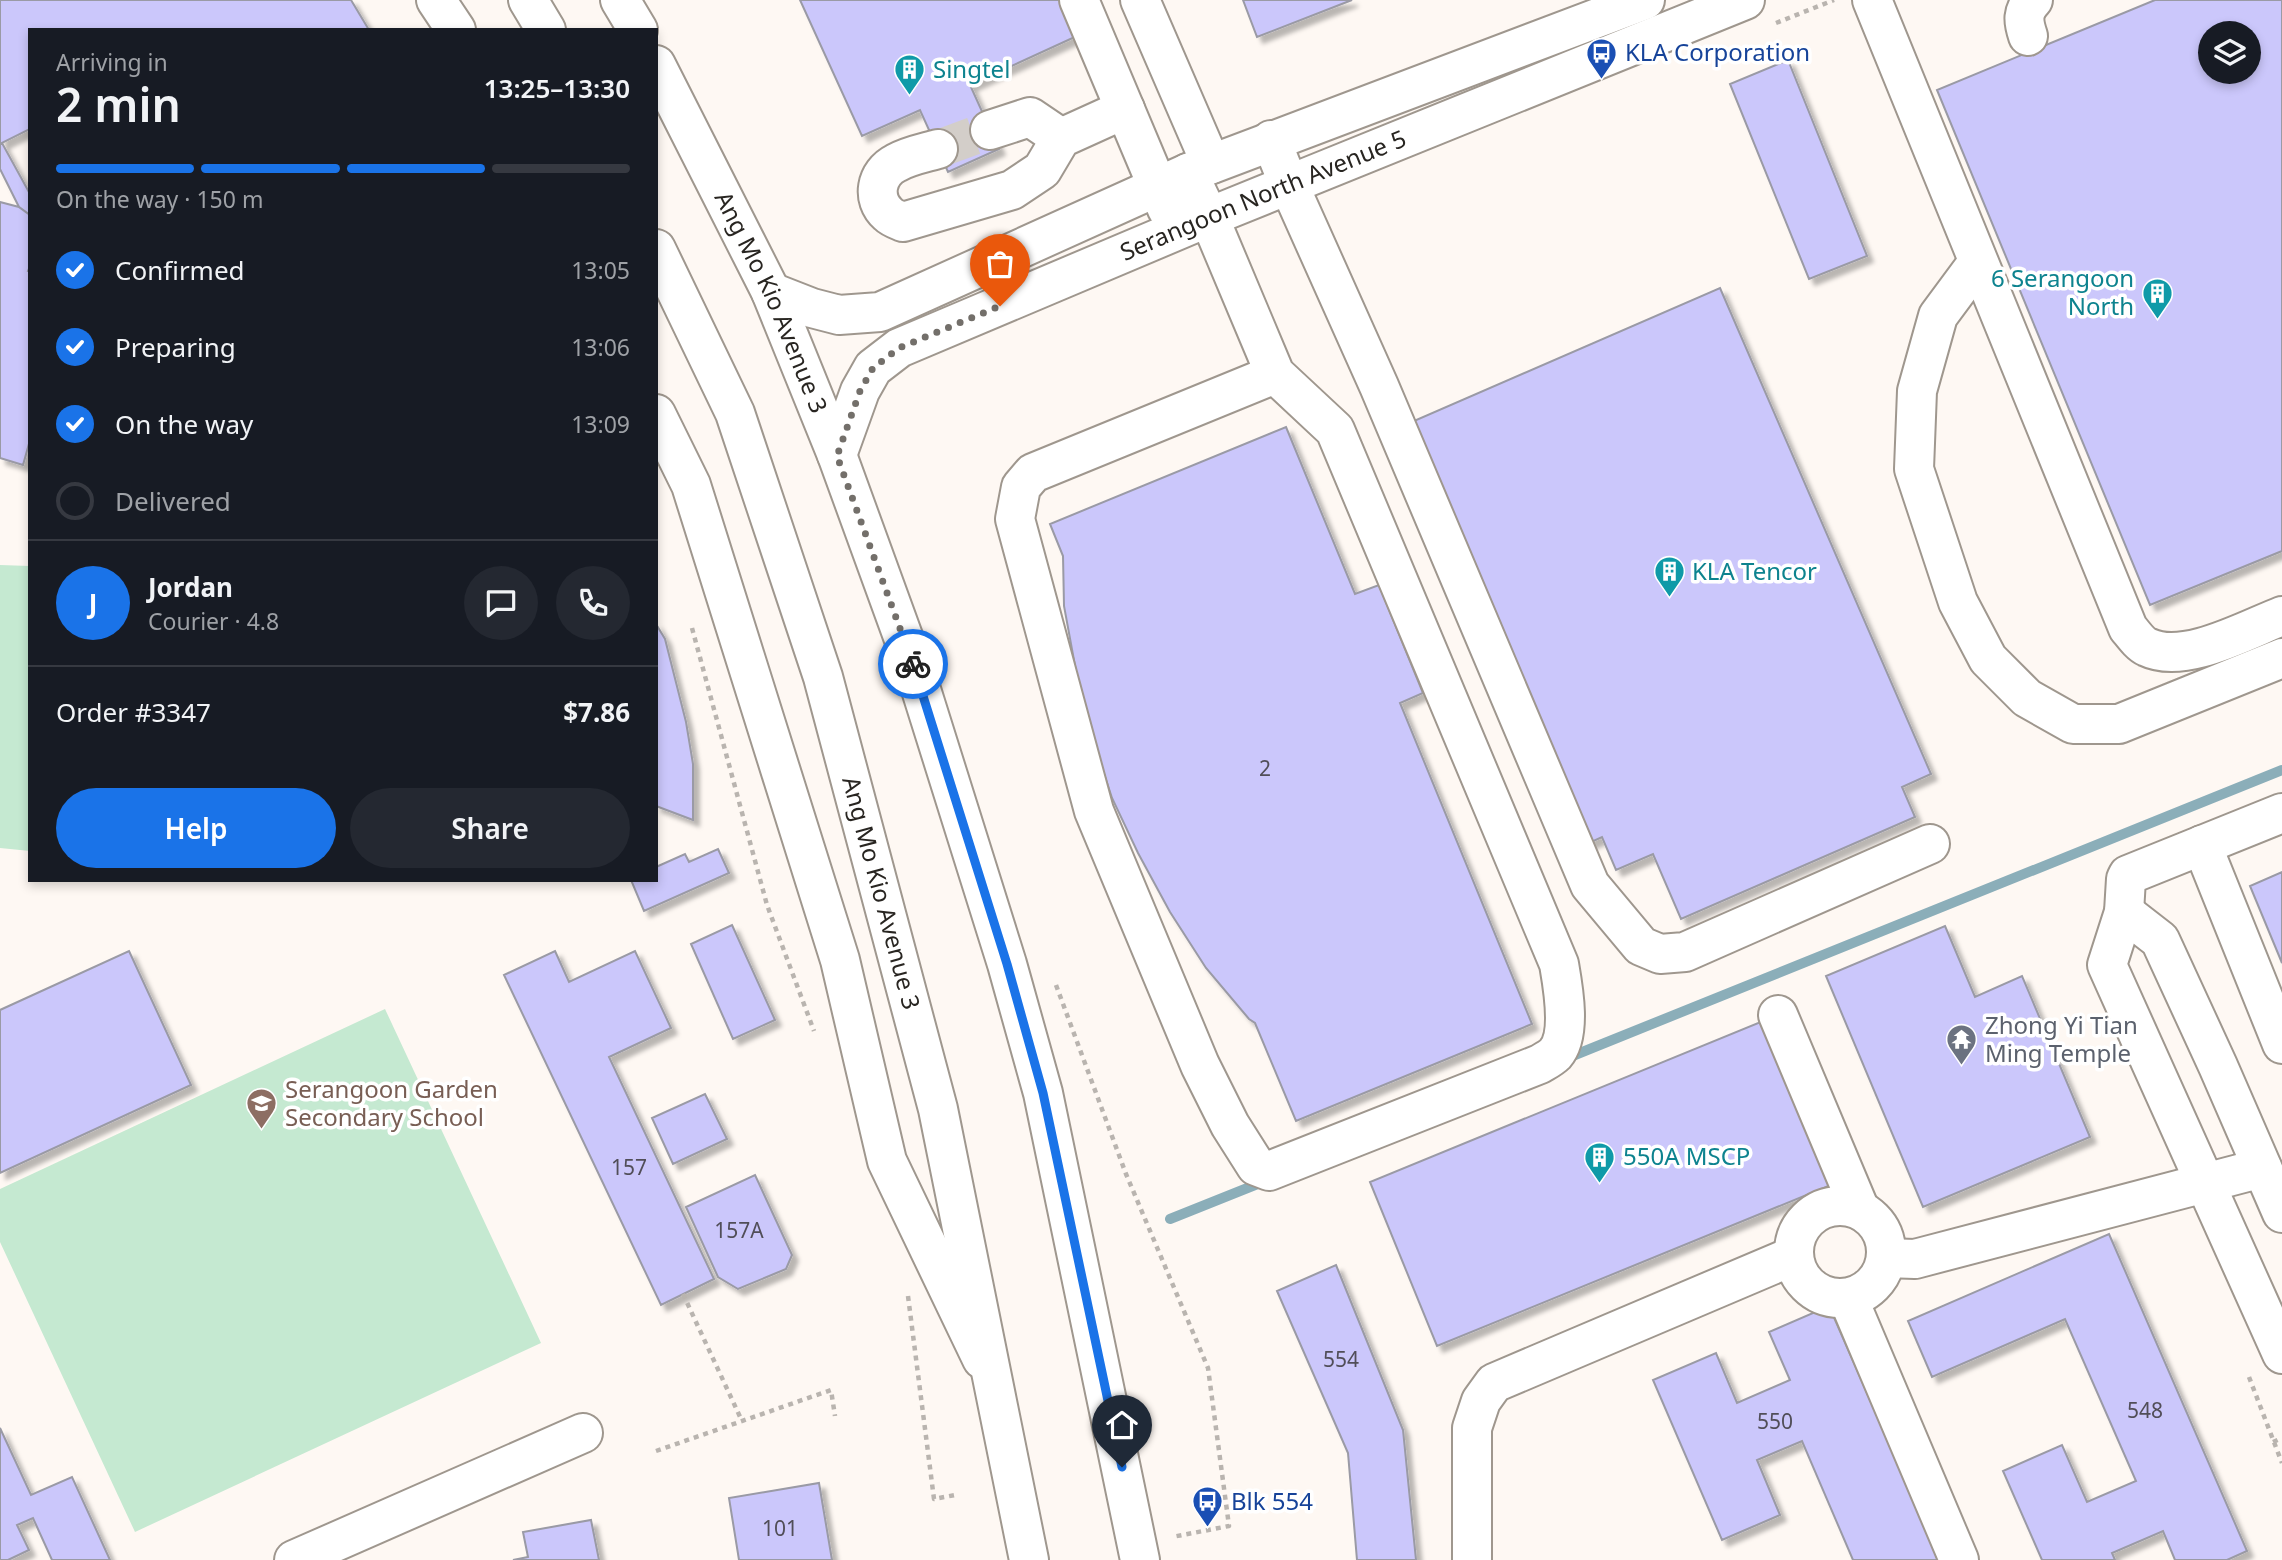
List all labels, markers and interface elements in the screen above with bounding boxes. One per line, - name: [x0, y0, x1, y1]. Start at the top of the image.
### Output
- map controls: [2198, 21, 2261, 84]
- button: layers: [2198, 21, 2261, 84]
- place label: KLA Corporation: [1625, 35, 1810, 68]
- bus stop icon: KLA Corporation: [1585, 36, 1619, 80]
- text: Arriving in: [56, 46, 168, 78]
- place label: Singtel: [933, 52, 1010, 85]
- building icon: Singtel: [893, 53, 927, 97]
- text: 13:25–13:30: [484, 70, 630, 106]
- text: 2 min: [56, 73, 181, 135]
- street label: Serangoon North Avenue 5: [1115, 121, 1411, 268]
- text: On the way · 150 m: [56, 183, 263, 215]
- street label: Ang Mo Kio Avenue 3: [708, 185, 836, 418]
- pin: [970, 234, 1030, 306]
- icon: bag: [981, 245, 1019, 283]
- icon: check: [56, 251, 94, 289]
- text: Confirmed: [115, 252, 245, 288]
- text: 13:05: [571, 254, 630, 286]
- place label: 6 Serangoon North: [1991, 261, 2134, 322]
- building icon: 6 Serangoon North: [2140, 276, 2174, 320]
- icon: check: [56, 328, 94, 366]
- text: Preparing: [115, 329, 236, 365]
- text: 13:06: [571, 331, 630, 363]
- icon: check: [56, 405, 94, 443]
- text: On the way: [115, 406, 253, 442]
- text: 13:09: [571, 408, 630, 440]
- text: Delivered: [115, 483, 231, 519]
- place label: KLA Tencor: [1692, 554, 1817, 587]
- building icon: KLA Tencor: [1652, 555, 1686, 599]
- button: chat: [464, 566, 538, 640]
- button: phone: [556, 566, 630, 640]
- text: Jordan: [148, 569, 233, 605]
- text: J: [89, 585, 97, 621]
- text: Courier · 4.8: [148, 605, 279, 637]
- courier: [878, 629, 948, 699]
- icon: bike: [894, 645, 932, 683]
- text: Order #3347: [56, 694, 211, 730]
- text: $7.86: [563, 694, 630, 730]
- house number: 2: [1259, 754, 1271, 782]
- street label: Ang Mo Kio Avenue 3: [835, 773, 929, 1013]
- button: Help: [56, 788, 336, 868]
- button: Share: [350, 788, 630, 868]
- place label: Zhong Yi Tian Ming Temple: [1985, 1008, 2138, 1069]
- temple icon: Zhong Yi Tian Ming Temple: [1945, 1023, 1979, 1067]
- place label: Serangoon Garden Secondary School: [285, 1072, 498, 1133]
- school or university icon: Serangoon Garden Secondary School: [245, 1087, 279, 1131]
- place label: 550A MSCP: [1623, 1139, 1750, 1172]
- building icon: 550A MSCP: [1583, 1140, 1617, 1184]
- house number: 157: [611, 1153, 647, 1181]
- house number: 157A: [714, 1216, 764, 1244]
- house number: 554: [1323, 1345, 1359, 1373]
- pin: [1092, 1395, 1152, 1467]
- house number: 548: [2127, 1396, 2163, 1424]
- icon: home: [1103, 1406, 1141, 1444]
- house number: 550: [1757, 1407, 1793, 1435]
- place label: Blk 554: [1231, 1484, 1313, 1517]
- bus stop icon: Blk 554: [1191, 1485, 1225, 1529]
- house number: 101: [762, 1514, 798, 1542]

